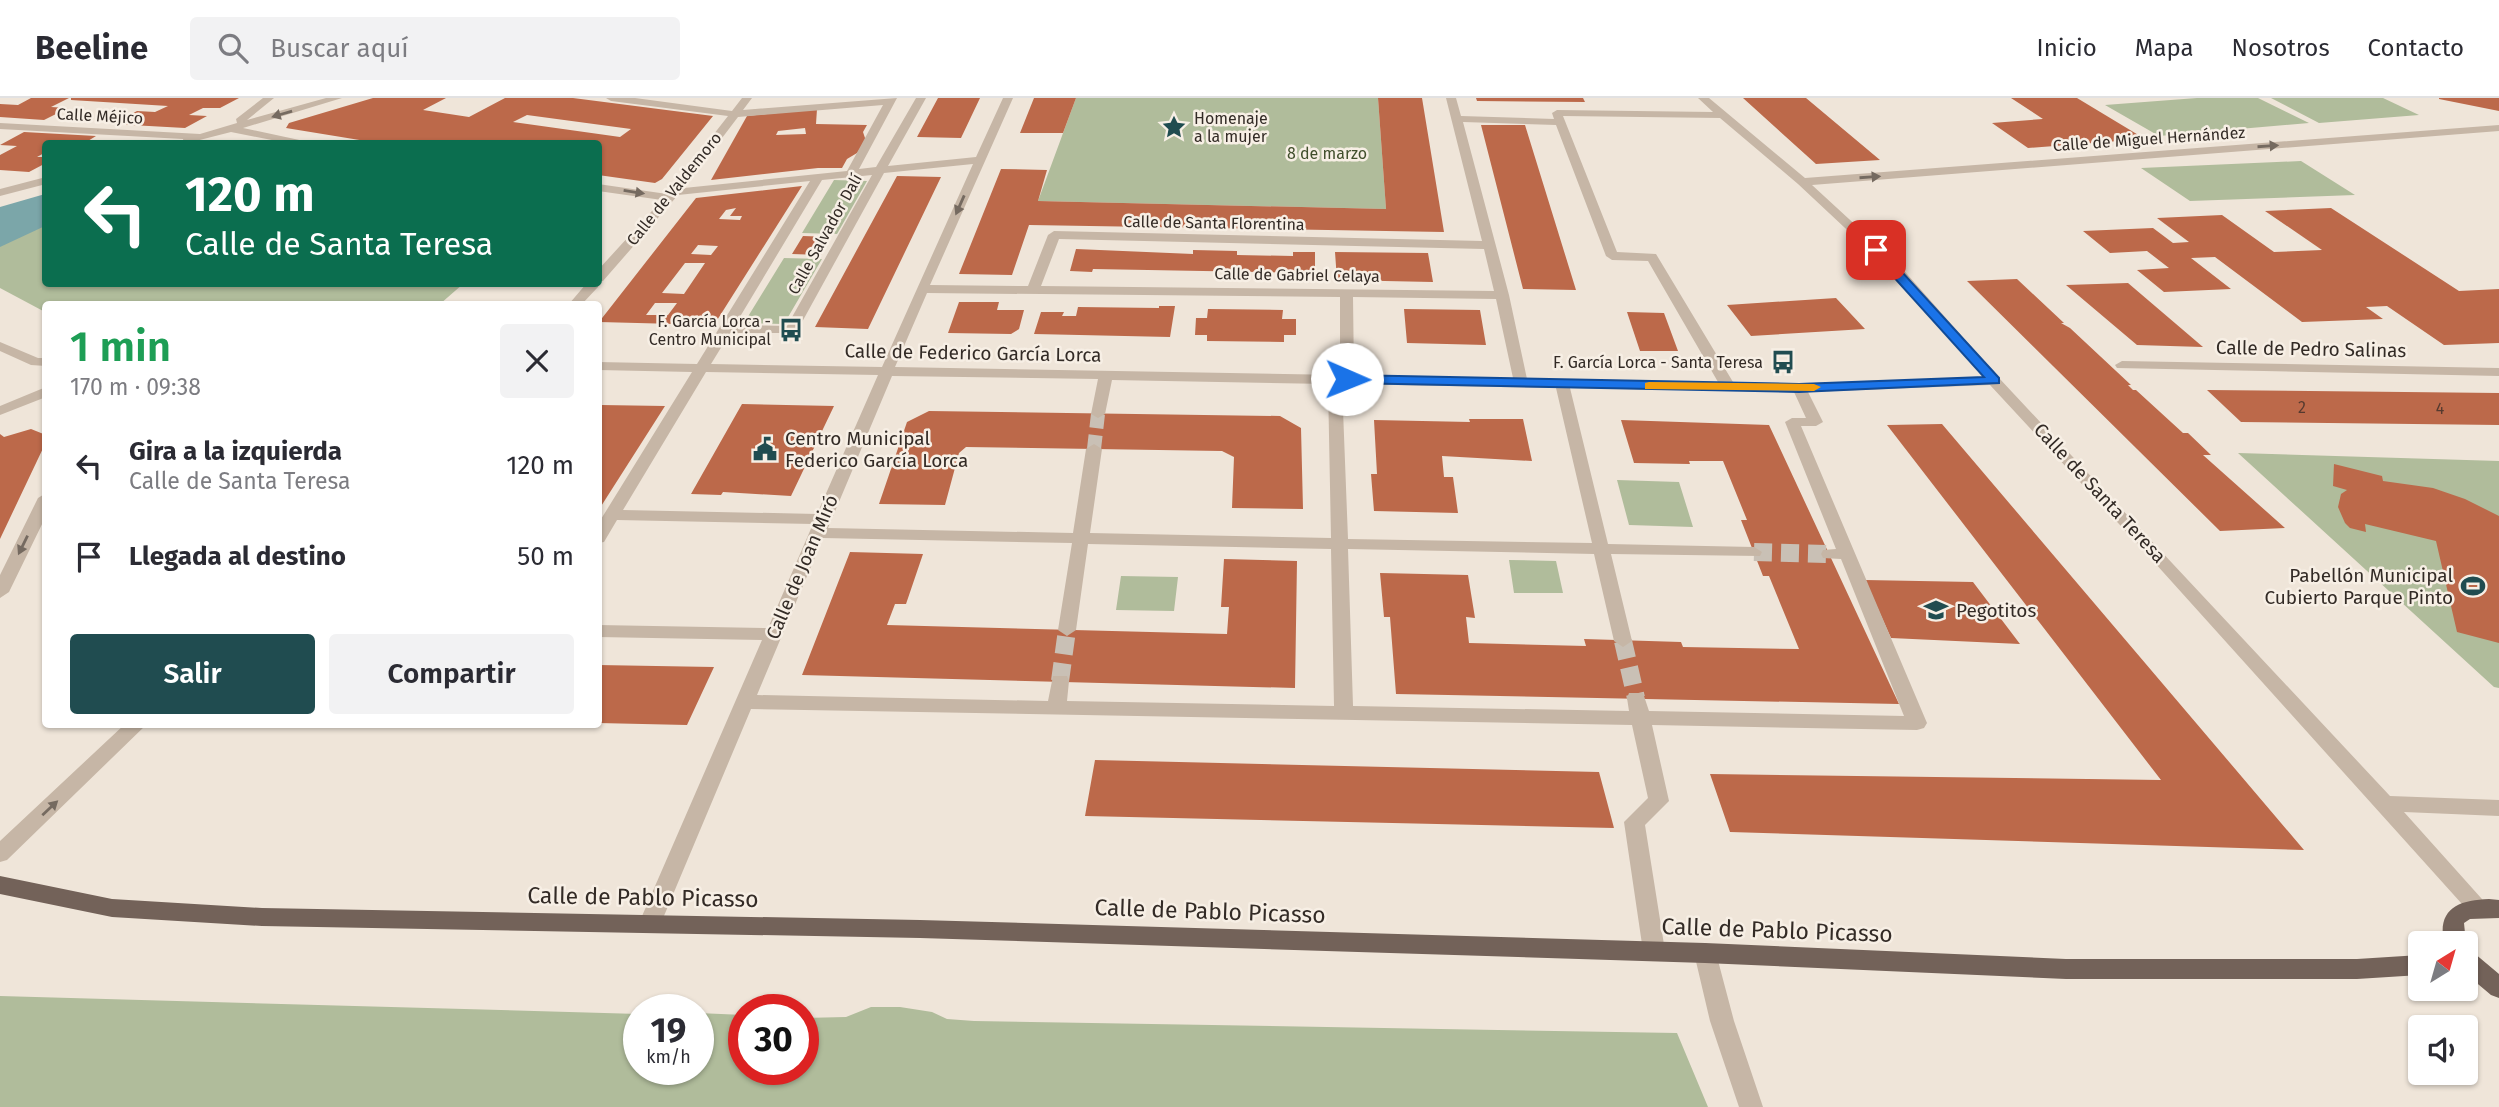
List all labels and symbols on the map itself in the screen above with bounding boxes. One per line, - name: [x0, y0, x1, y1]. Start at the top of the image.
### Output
- street label: Calle Méjico: [56, 104, 144, 128]
- one-way arrow: [272, 109, 293, 119]
- place label: Homenaje a la mujer: [1194, 109, 1268, 146]
- place icon: Homenaje a la mujer: [1160, 113, 1188, 141]
- street label: Calle de Miguel Hernández: [2052, 123, 2246, 155]
- street label: Calle de Valdemoro: [623, 129, 725, 249]
- one-way arrow: [2257, 140, 2279, 151]
- park label: 8 de marzo: [1287, 144, 1367, 163]
- street label: Calle Salvador Dalí: [784, 170, 866, 298]
- one-way arrow: [1860, 171, 1882, 182]
- one-way arrow: [623, 187, 645, 198]
- one-way arrow: [954, 195, 966, 215]
- street label: Calle de Santa Florentina: [1123, 212, 1305, 234]
- pin: [1846, 220, 1906, 280]
- street label: Calle de Gabriel Celaya: [1214, 264, 1380, 286]
- place label: F. García Lorca - Centro Municipal: [649, 312, 771, 349]
- bus stop icon: F. García Lorca - Centro Municipal: [777, 316, 805, 344]
- street label: Calle de Pedro Salinas: [2216, 336, 2407, 362]
- street label: Calle de Federico García Lorca: [844, 339, 1102, 367]
- position arrow: [1310, 342, 1384, 416]
- bus stop icon: F. García Lorca - Santa Teresa: [1769, 348, 1797, 376]
- place label: F. García Lorca - Santa Teresa: [1553, 353, 1763, 372]
- house number: 2: [2298, 398, 2306, 417]
- house number: 4: [2436, 399, 2445, 418]
- street label: Calle de Santa Teresa: [2029, 418, 2171, 568]
- place label: Centro Municipal Federico García Lorca: [785, 427, 968, 472]
- public building icon: Centro Municipal Federico García Lorca: [751, 435, 779, 463]
- street label: Calle de Joan Miró: [761, 491, 843, 643]
- one-way arrow: [17, 535, 28, 555]
- place label: Pabellón Municipal Cubierto Parque Pinto: [2264, 564, 2453, 609]
- sports icon: Pabellón Municipal Cubierto Parque Pinto: [2459, 572, 2487, 600]
- school or university icon: Pegotitos: [1922, 596, 1950, 624]
- place label: Pegotitos: [1956, 599, 2036, 622]
- one-way arrow: [41, 800, 58, 816]
- street label: Calle de Pablo Picasso: [527, 881, 759, 913]
- street label: Calle de Pablo Picasso: [1094, 893, 1326, 929]
- street label: Calle de Pablo Picasso: [1661, 912, 1893, 948]
- north arrow: [2408, 931, 2478, 1001]
- speed limit sign: 30: [728, 994, 819, 1085]

